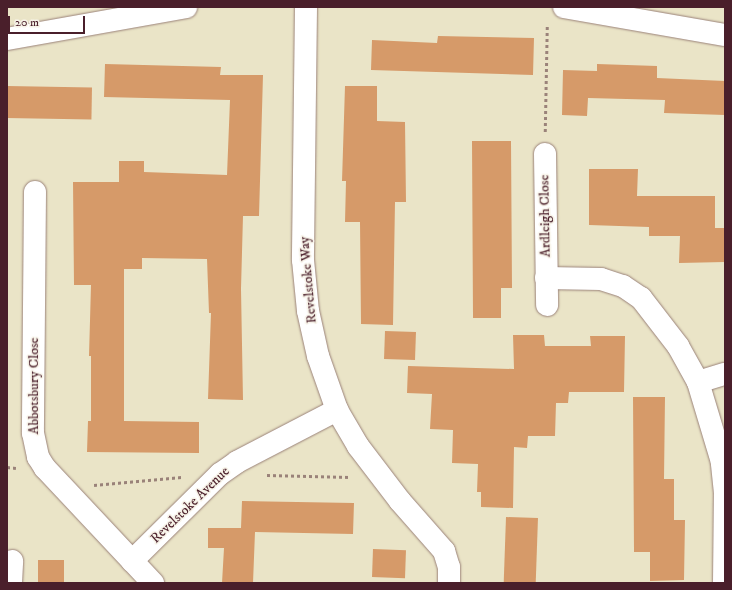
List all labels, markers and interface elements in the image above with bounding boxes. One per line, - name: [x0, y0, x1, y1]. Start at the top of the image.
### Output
- scale bar: [10, 8, 87, 34]
- text: 20 m: [15, 15, 39, 30]
- street label: Ardleigh Close: [536, 175, 554, 257]
- street label: Revelstoke Way: [296, 236, 320, 324]
- street label: Abbotsbury Close: [26, 338, 42, 434]
- street label: Revelstoke Avenue: [147, 463, 233, 547]

